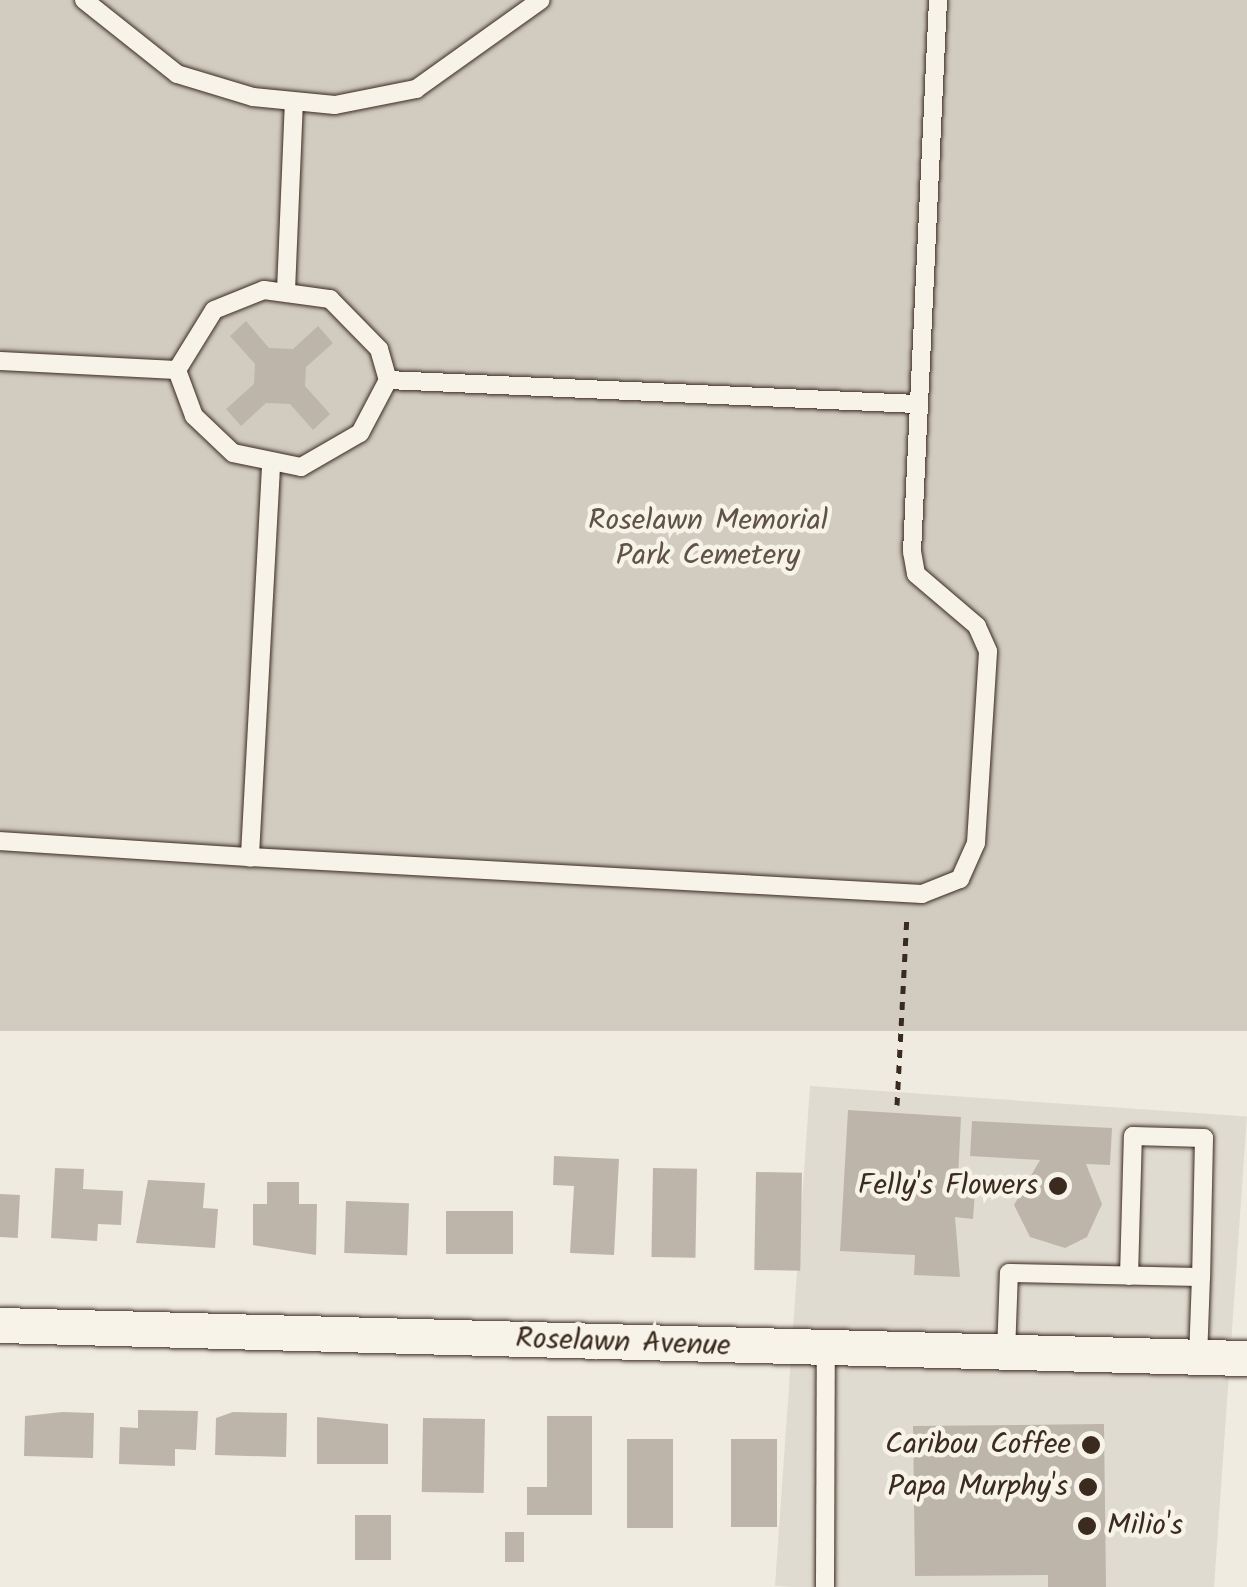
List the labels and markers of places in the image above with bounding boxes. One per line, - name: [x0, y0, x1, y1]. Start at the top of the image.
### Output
- place label: Felly's Flowers: [858, 1168, 1038, 1204]
- marker: Felly's Flowers: [1047, 1175, 1069, 1197]
- place label: Caribou Coffee: [885, 1427, 1071, 1463]
- marker: Caribou Coffee: [1080, 1434, 1102, 1456]
- place label: Papa Murphy's: [888, 1469, 1068, 1505]
- marker: Papa Murphy's: [1077, 1476, 1099, 1498]
- place label: Milio's: [1107, 1508, 1183, 1544]
- marker: Milio's: [1076, 1515, 1098, 1537]

